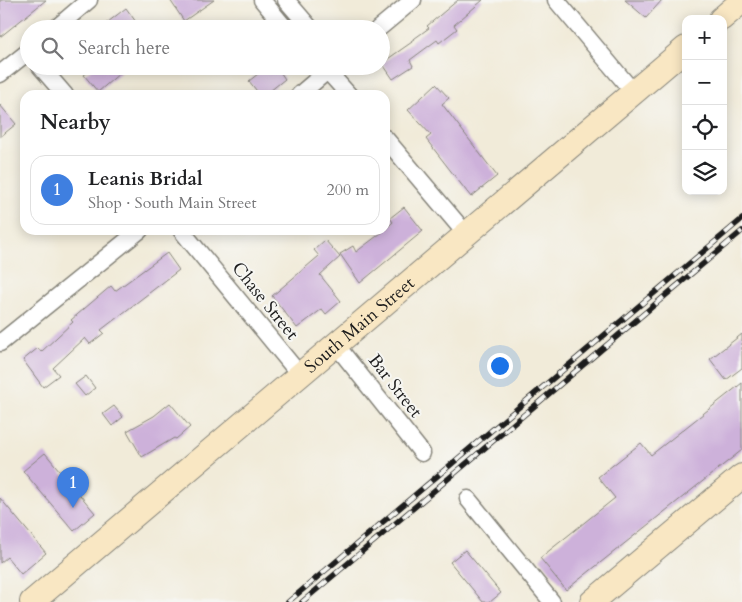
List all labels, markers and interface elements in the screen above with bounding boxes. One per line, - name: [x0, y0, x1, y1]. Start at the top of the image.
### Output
- map controls: [682, 15, 727, 195]
- button: +: [682, 15, 727, 60]
- search box: [20, 20, 390, 75]
- icon: search: [38, 34, 66, 62]
- text: Search here: [78, 35, 170, 61]
- button: −: [682, 60, 727, 105]
- button: locate: [682, 105, 727, 150]
- text: Nearby: [40, 108, 111, 137]
- button: layers: [682, 150, 727, 195]
- text: Leanis Bridal: [88, 166, 203, 192]
- text: 1: [53, 179, 61, 201]
- text: 200 m: [327, 179, 369, 201]
- text: Shop · South Main Street: [88, 192, 257, 214]
- street label: Chase Street: [226, 257, 304, 346]
- street label: South Main Street: [299, 271, 420, 379]
- street label: Bar Street: [362, 349, 428, 423]
- your location: [487, 353, 513, 379]
- pin: 1: [57, 467, 89, 508]

